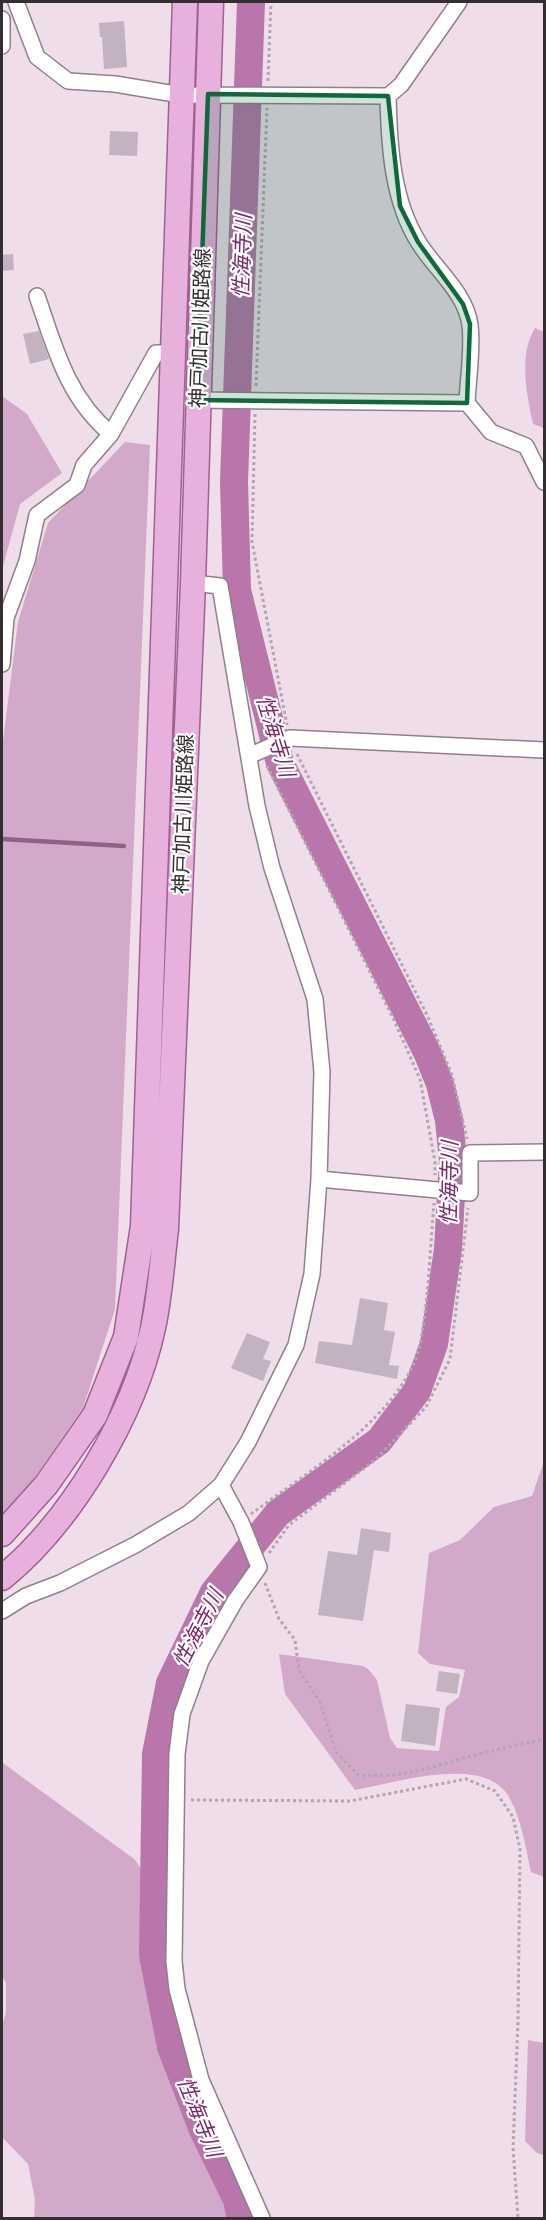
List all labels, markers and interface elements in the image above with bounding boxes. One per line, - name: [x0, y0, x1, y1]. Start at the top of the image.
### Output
- water label: 性海寺川: [228, 212, 256, 298]
- street label: 神戸加古川姫路線: [185, 248, 215, 408]
- water label: 性海寺川: [252, 692, 301, 782]
- street label: 神戸加古川姫路線: [168, 734, 198, 894]
- water label: 性海寺川: [436, 1139, 462, 1225]
- water label: 性海寺川: [168, 1583, 229, 1671]
- water label: 性海寺川: [173, 2073, 228, 2162]

